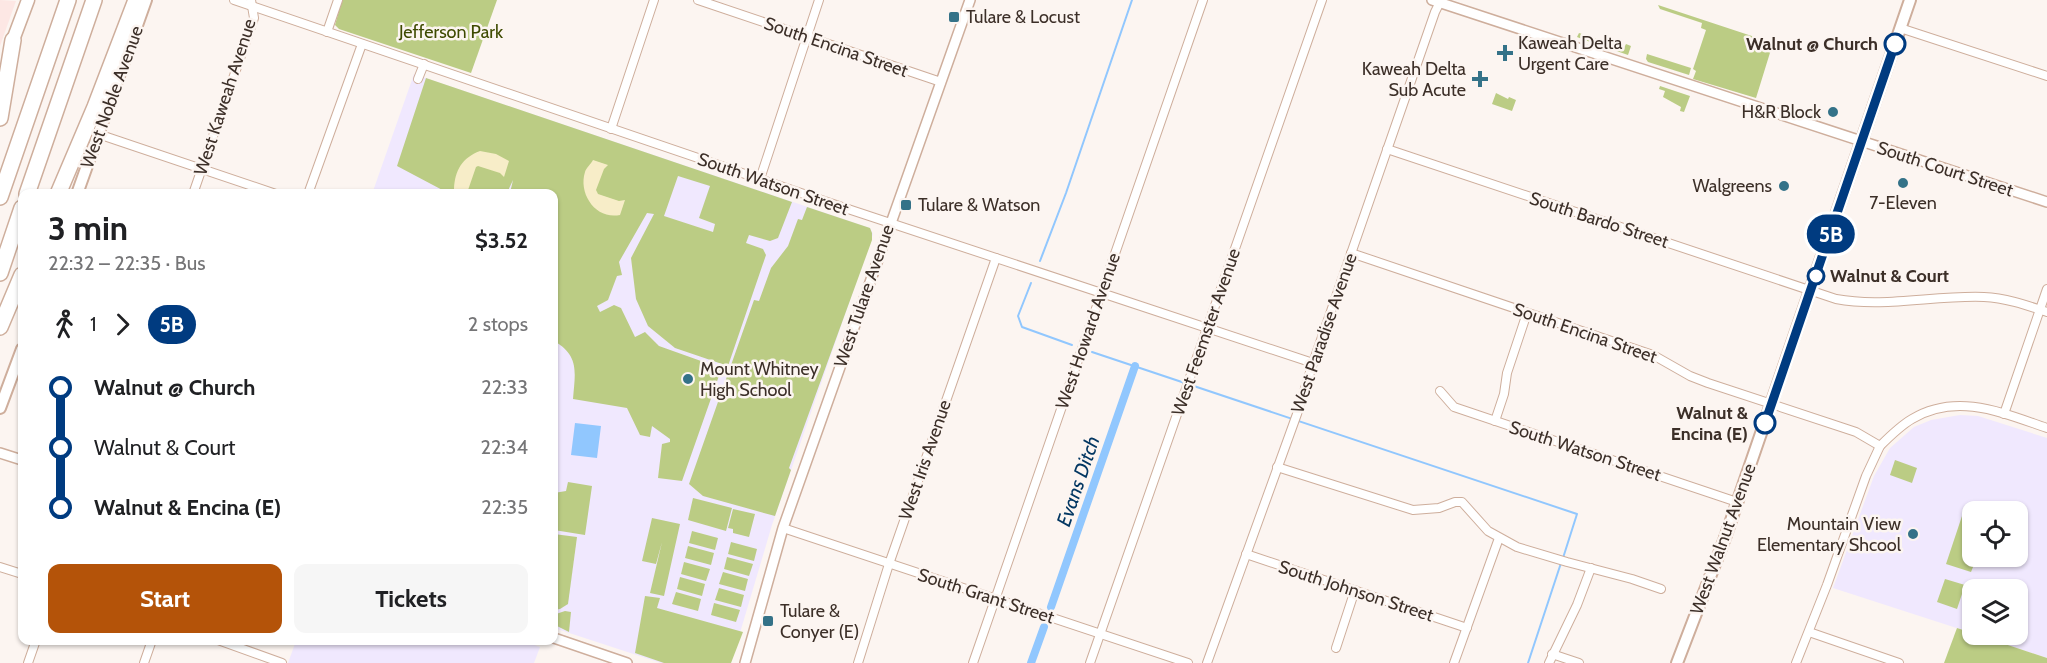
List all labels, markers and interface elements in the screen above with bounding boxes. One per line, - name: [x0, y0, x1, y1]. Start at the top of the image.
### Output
- place label: Tulare & Locust: [966, 6, 1080, 28]
- marker: Tulare & Locust: [947, 10, 961, 24]
- street label: South Encina Street: [761, 12, 911, 82]
- street label: West Kaweah Avenue: [189, 16, 261, 178]
- park label: Jefferson Park: [398, 21, 504, 43]
- street label: West Noble Avenue: [76, 23, 148, 171]
- place label: Kaweah Delta Urgent Care: [1518, 32, 1623, 75]
- place label: Walnut @ Church: [1746, 33, 1878, 55]
- marker: Walnut @ Church: [1884, 33, 1906, 55]
- marker: Kaweah Delta Urgent Care: [1496, 44, 1514, 62]
- place label: Kaweah Delta Sub Acute: [1362, 58, 1466, 101]
- marker: Kaweah Delta Sub Acute: [1471, 70, 1489, 88]
- place label: H&R Block: [1741, 101, 1822, 123]
- marker: H&R Block: [1826, 105, 1840, 119]
- street label: South Court Street: [1874, 137, 2016, 201]
- street label: South Watson Street: [695, 148, 851, 220]
- place label: Walgreens: [1692, 175, 1772, 197]
- marker: 7-Eleven: [1896, 176, 1910, 190]
- marker: Walgreens: [1777, 179, 1791, 193]
- street label: South Bardo Street: [1527, 187, 1671, 253]
- place label: 7-Eleven: [1869, 192, 1937, 214]
- place label: Tulare & Watson: [918, 194, 1040, 216]
- marker: Tulare & Watson: [899, 198, 913, 212]
- text: 3 min: [48, 208, 128, 248]
- line badge: 5B: [1804, 214, 1858, 254]
- street label: West Tulare Avenue: [829, 222, 899, 370]
- text: 5B: [1819, 222, 1843, 247]
- text: $3.52: [475, 227, 528, 254]
- street label: West Feemster Avenue: [1167, 245, 1245, 419]
- street label: West Howard Avenue: [1051, 250, 1125, 412]
- street label: West Paradise Avenue: [1286, 250, 1362, 416]
- text: 22:32 – 22:35 · Bus: [48, 251, 205, 275]
- place label: Walnut & Court: [1830, 265, 1949, 287]
- marker: Walnut & Court: [1807, 267, 1825, 285]
- street label: South Encina Street: [1510, 298, 1660, 368]
- icon: walk: [48, 308, 81, 341]
- icon: forward: [106, 308, 139, 341]
- text: 1: [90, 312, 97, 336]
- text: 5B: [160, 312, 184, 337]
- text: 2 stops: [468, 312, 528, 336]
- place label: Mount Whitney High School: [700, 358, 819, 401]
- marker: Mount Whitney High School: [681, 372, 695, 386]
- text: Walnut @ Church: [94, 374, 255, 401]
- text: 22:33: [481, 375, 528, 399]
- street label: West Iris Avenue: [894, 397, 956, 523]
- place label: Walnut & Encina (E): [1671, 402, 1749, 445]
- marker: Walnut & Encina (E): [1754, 412, 1776, 434]
- street label: South Watson Street: [1506, 416, 1664, 486]
- water label: Evans Ditch: [1051, 433, 1105, 529]
- text: Walnut & Court: [94, 434, 236, 461]
- text: 22:34: [481, 435, 528, 459]
- street label: West Walnut Avenue: [1685, 461, 1761, 617]
- text: Walnut & Encina (E): [94, 494, 281, 521]
- text: 22:35: [481, 495, 528, 519]
- map controls: [1962, 501, 2028, 645]
- button: locate: [1962, 501, 2028, 567]
- place label: Mountain View Elementary Shcool: [1757, 513, 1902, 556]
- marker: Mountain View Elementary Shcool: [1906, 527, 1920, 541]
- street label: South Johnson Street: [1276, 556, 1436, 626]
- button: Start: [48, 564, 282, 633]
- button: Tickets: [294, 564, 528, 633]
- street label: South Grant Street: [915, 564, 1057, 628]
- button: layers: [1962, 579, 2028, 645]
- place label: Tulare & Conyer (E): [780, 600, 859, 643]
- marker: Tulare & Conyer (E): [761, 614, 775, 628]

